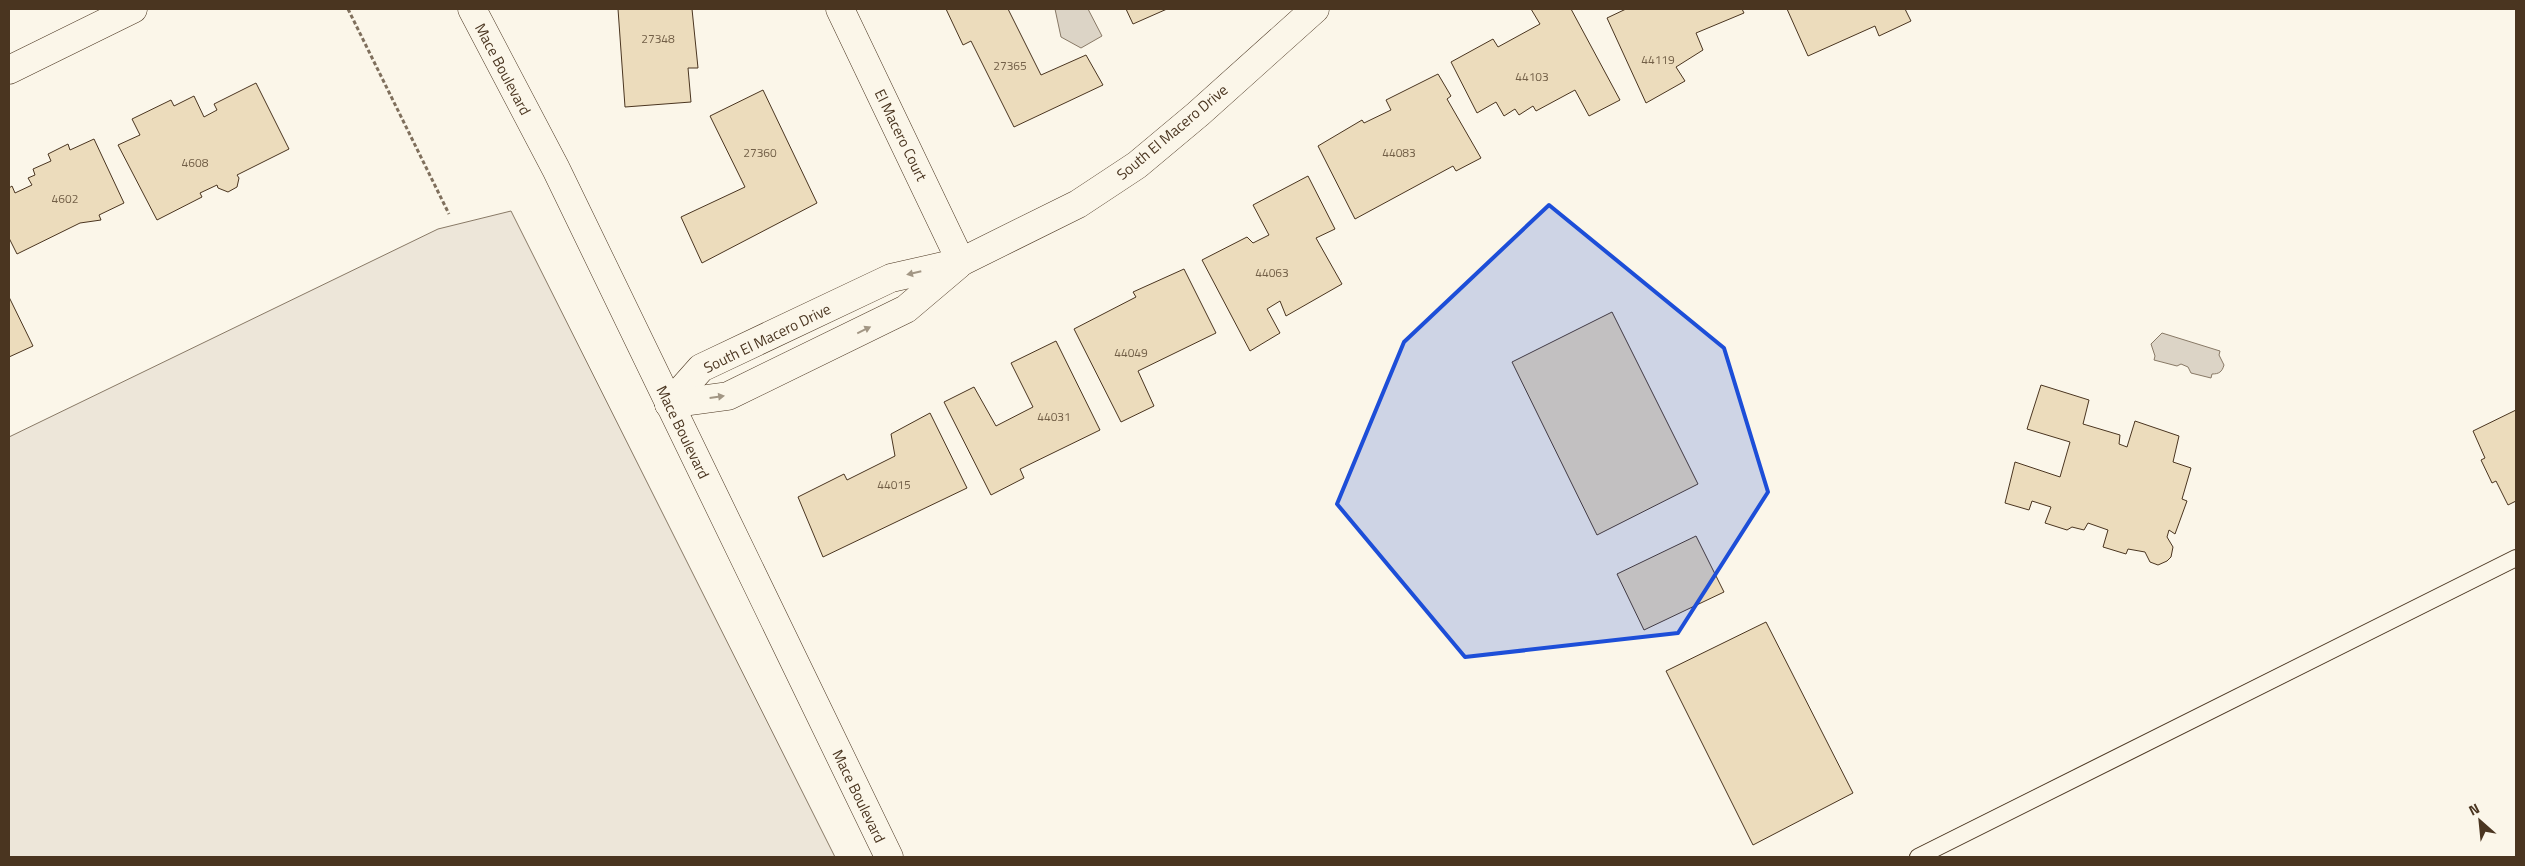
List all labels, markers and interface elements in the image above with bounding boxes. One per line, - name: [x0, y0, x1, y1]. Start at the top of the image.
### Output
- street label: Mace Boulevard: [469, 19, 537, 119]
- house number: 27348: [641, 29, 675, 48]
- house number: 44119: [1641, 50, 1675, 69]
- house number: 27365: [993, 56, 1027, 75]
- house number: 44103: [1515, 67, 1549, 86]
- street label: South El Macero Drive: [1111, 79, 1233, 185]
- street label: El Macero Court: [869, 85, 934, 186]
- house number: 27360: [743, 143, 777, 162]
- house number: 44083: [1382, 143, 1416, 162]
- house number: 4608: [182, 153, 209, 172]
- house number: 4602: [52, 189, 78, 208]
- house number: 44063: [1255, 263, 1289, 282]
- one-way arrow: [906, 269, 921, 277]
- street label: South El Macero Drive: [700, 297, 834, 379]
- one-way arrow: [857, 325, 872, 334]
- house number: 44049: [1114, 343, 1148, 362]
- street label: Mace Boulevard: [651, 382, 715, 482]
- one-way arrow: [710, 393, 726, 401]
- house number: 44031: [1037, 407, 1071, 426]
- house number: 44015: [877, 475, 911, 494]
- street label: Mace Boulevard: [827, 746, 891, 846]
- north arrow: [2455, 796, 2505, 846]
- text: N: [2465, 797, 2483, 821]

